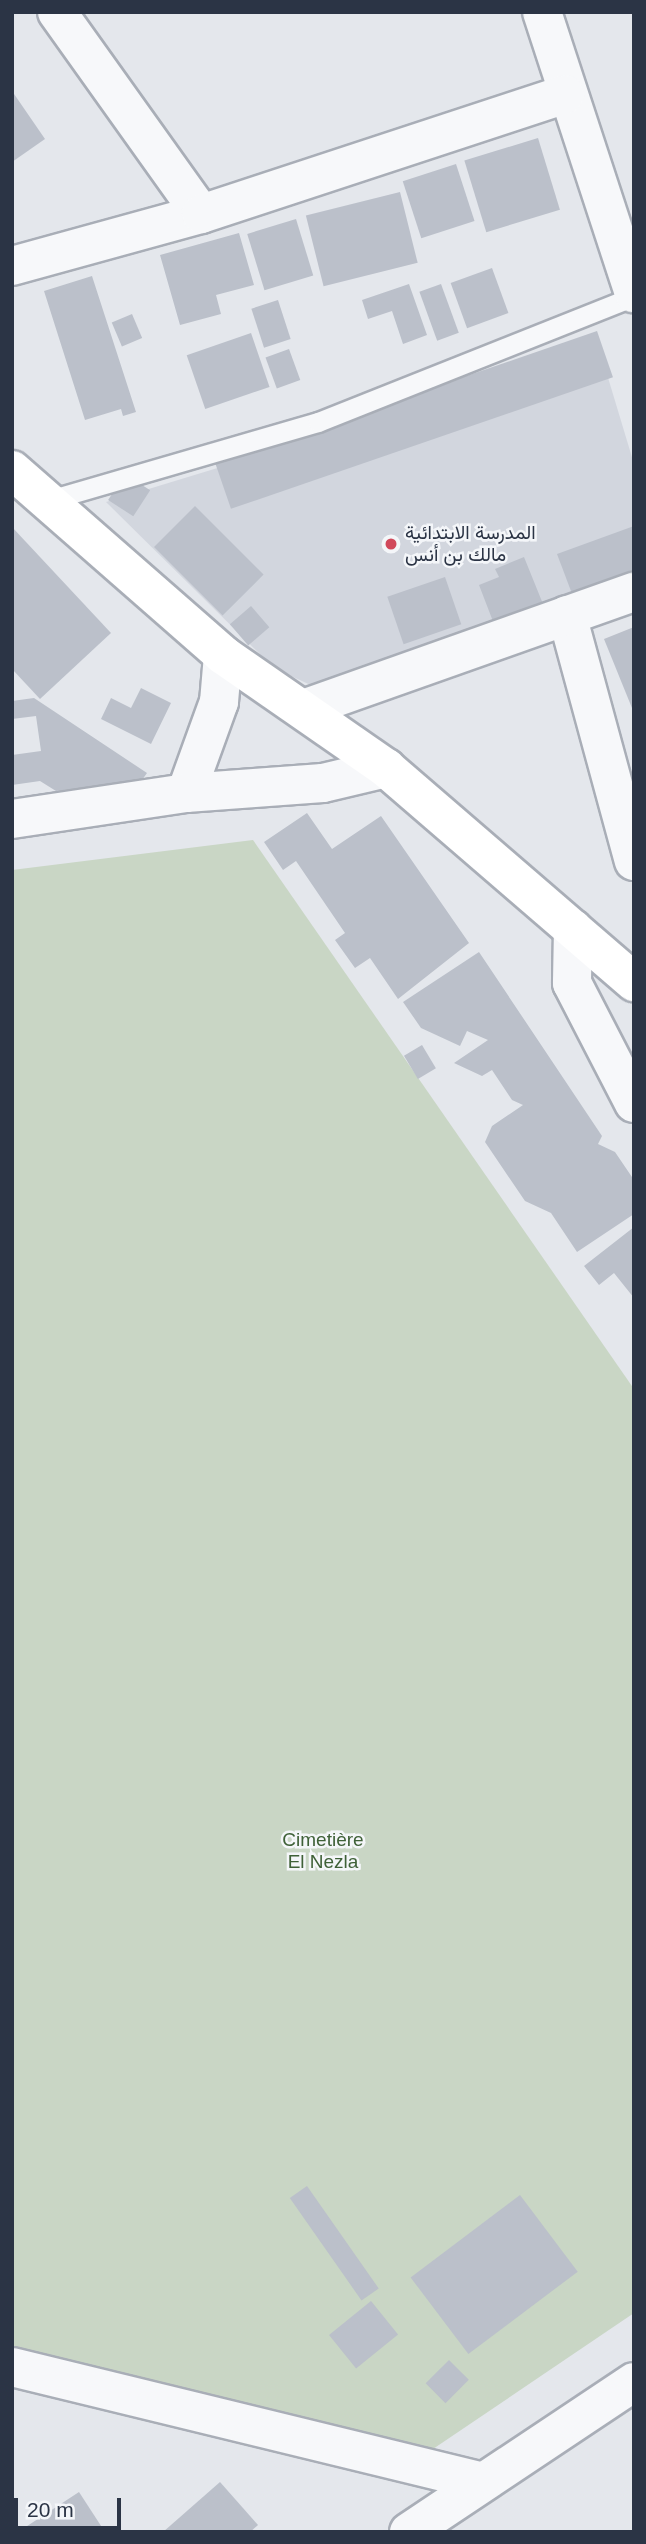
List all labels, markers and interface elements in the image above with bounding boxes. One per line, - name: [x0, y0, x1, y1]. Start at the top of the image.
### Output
- place label: المدرسة الابتدائية مالك بن أنس: [405, 522, 536, 566]
- marker: المدرسة الابتدائية مالك بن أنس: [383, 536, 399, 552]
- park label: Cimetière El Nezla: [282, 1829, 364, 1873]
- scale bar: [18, 2484, 124, 2528]
- text: 20 m: [27, 2498, 74, 2521]

